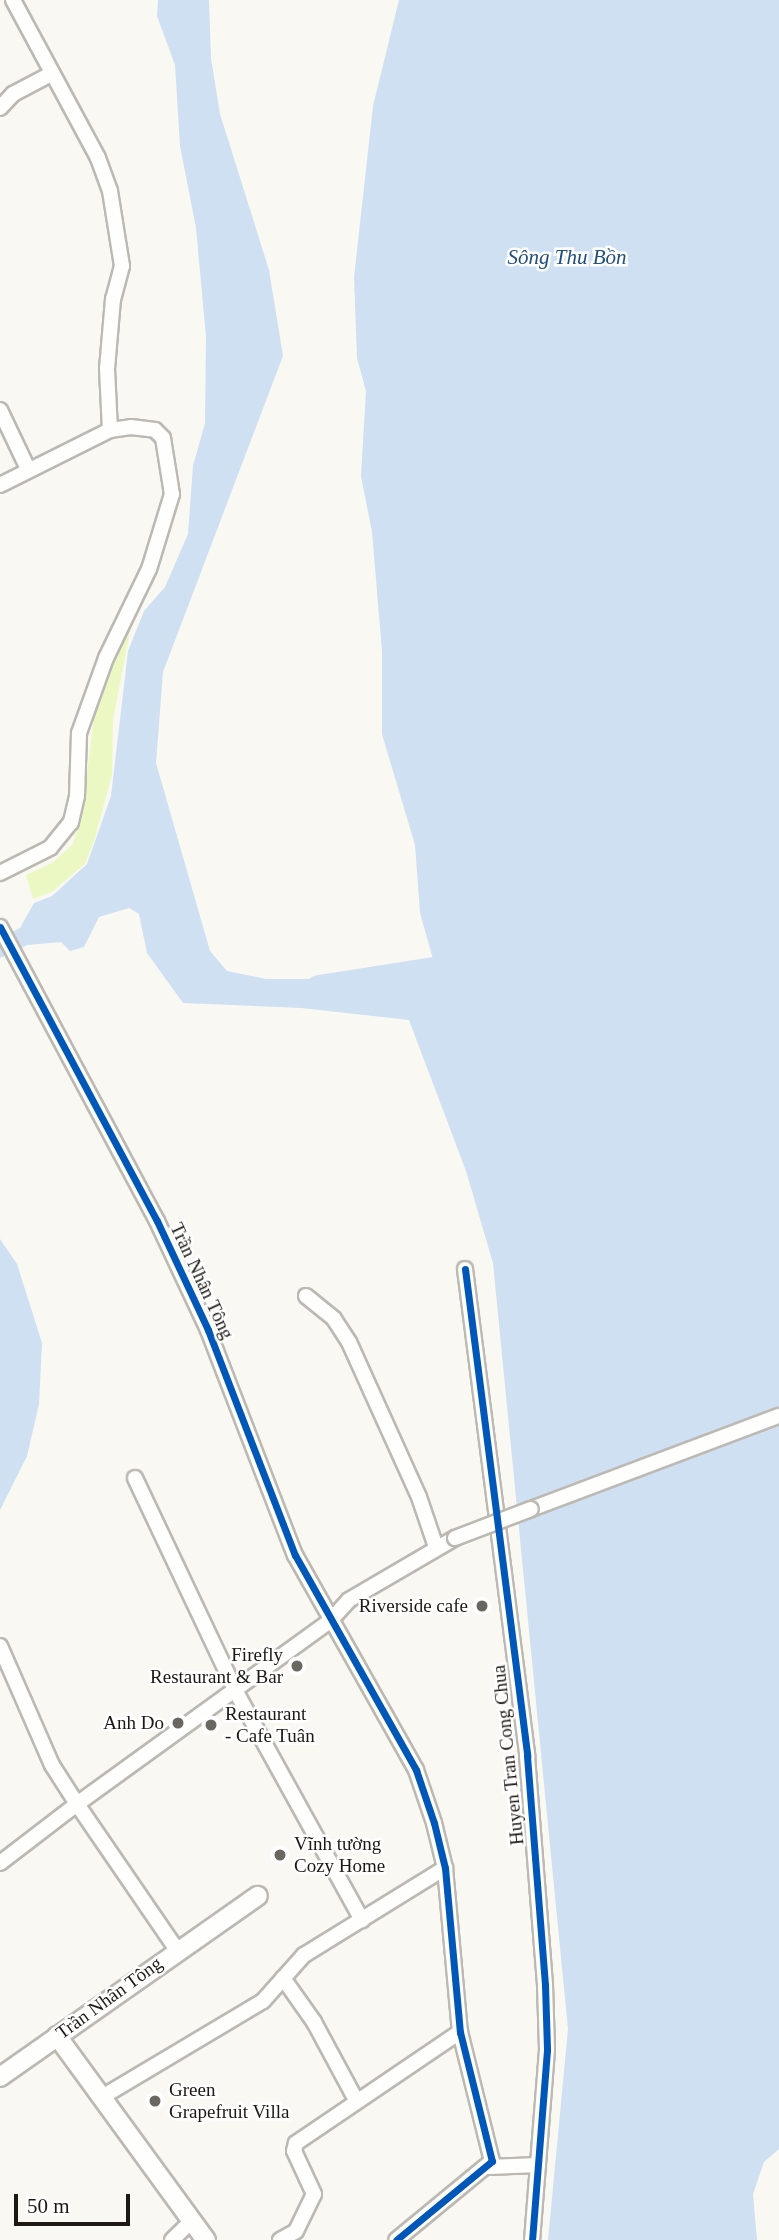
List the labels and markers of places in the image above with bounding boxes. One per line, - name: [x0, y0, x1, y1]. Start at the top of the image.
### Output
- place label: Riverside cafe: [359, 1595, 468, 1617]
- marker: Riverside cafe: [474, 1598, 490, 1614]
- place label: Firefly Restaurant & Bar: [150, 1644, 283, 1688]
- marker: Firefly Restaurant & Bar: [289, 1658, 305, 1674]
- place label: Restaurant - Cafe Tuân: [225, 1703, 315, 1747]
- place label: Anh Do: [103, 1712, 164, 1734]
- marker: Anh Do: [170, 1715, 186, 1731]
- marker: Restaurant - Cafe Tuân: [203, 1717, 219, 1733]
- place label: Vĩnh tường Cozy Home: [294, 1833, 385, 1877]
- marker: Vĩnh tường Cozy Home: [272, 1847, 288, 1863]
- place label: Green Grapefruit Villa: [169, 2079, 290, 2123]
- marker: Green Grapefruit Villa: [147, 2093, 163, 2109]

